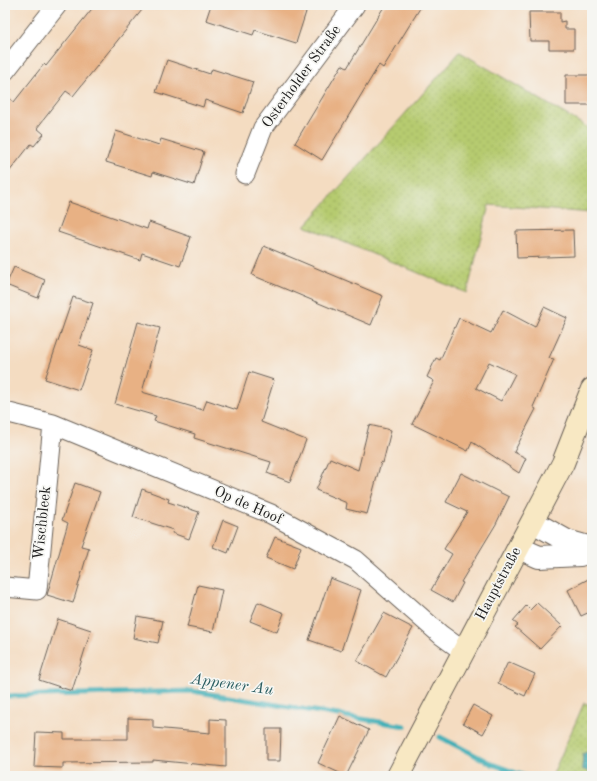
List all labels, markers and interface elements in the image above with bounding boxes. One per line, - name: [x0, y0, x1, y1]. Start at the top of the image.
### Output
- street label: Osterholder Straße: [260, 23, 344, 131]
- street label: Op de Hoof: [212, 484, 285, 528]
- street label: Wischbleek: [32, 485, 54, 561]
- street label: Hauptstraße: [474, 545, 525, 623]
- water label: Appener Au: [189, 671, 274, 699]

